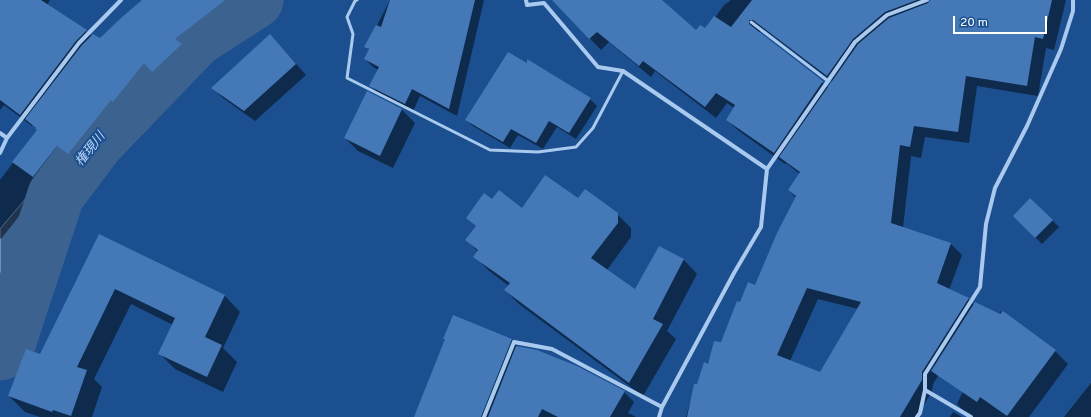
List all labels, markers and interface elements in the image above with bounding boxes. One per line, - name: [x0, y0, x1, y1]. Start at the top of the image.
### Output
- scale bar: [955, 8, 1049, 34]
- text: 20 m: [960, 15, 988, 31]
- water label: 権現川: [73, 130, 109, 170]

